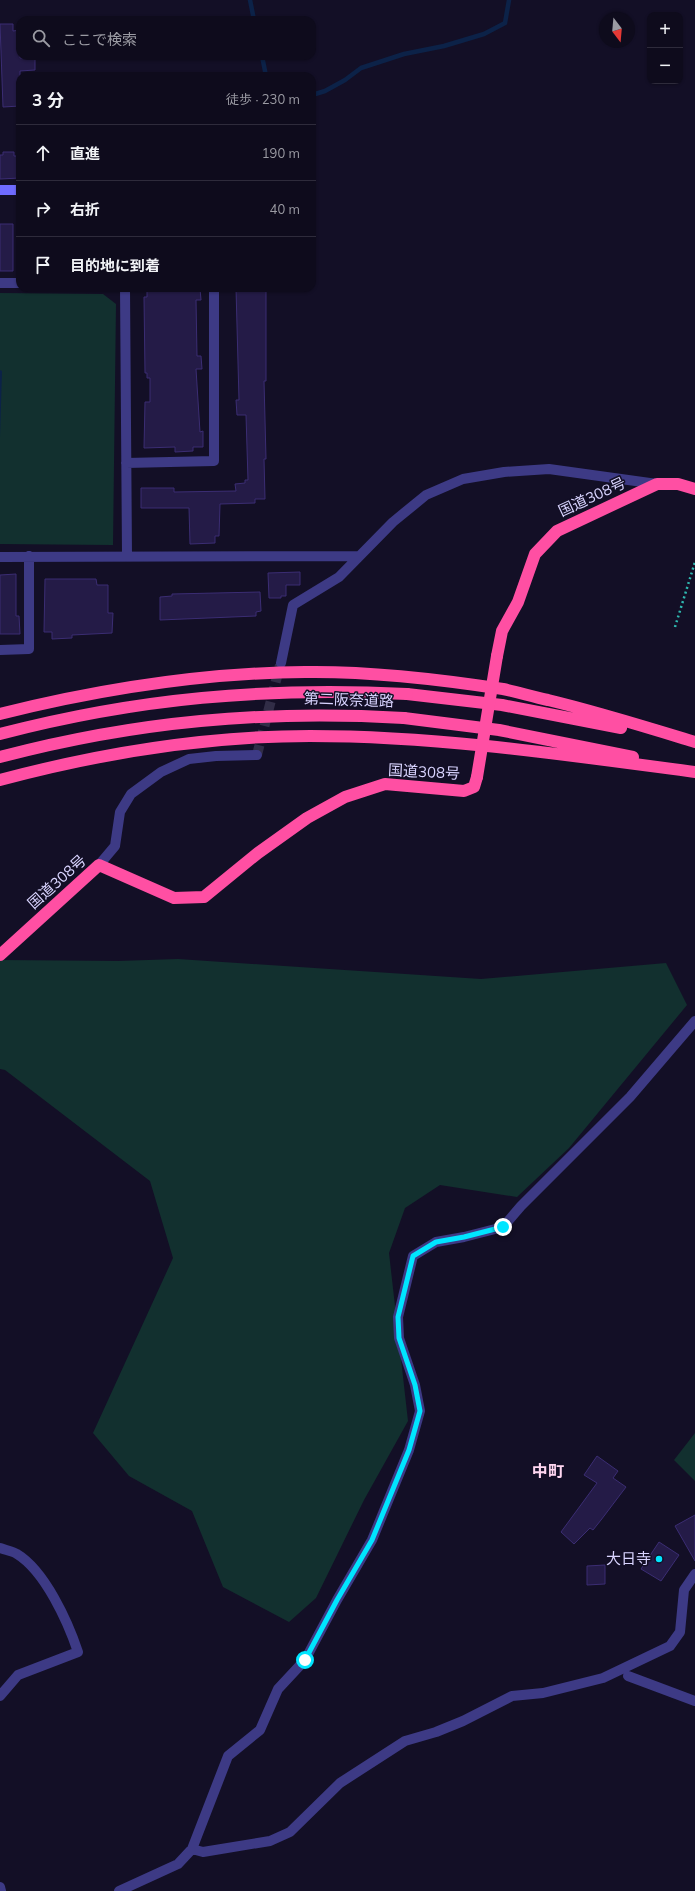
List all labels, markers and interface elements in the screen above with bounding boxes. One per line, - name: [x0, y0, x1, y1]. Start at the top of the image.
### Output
- north arrow: [599, 12, 635, 48]
- map controls: [647, 12, 683, 84]
- button: +: [647, 12, 683, 48]
- search box: [16, 16, 316, 60]
- icon: search: [30, 27, 52, 49]
- text: ここで検索: [62, 30, 137, 49]
- button: −: [647, 48, 683, 84]
- text: 3 分: [32, 89, 64, 110]
- text: 徒歩 · 230 m: [226, 91, 300, 107]
- icon: ahead: [32, 142, 54, 164]
- text: 直進: [70, 144, 100, 163]
- text: 190 m: [262, 145, 300, 161]
- icon: right: [32, 198, 54, 220]
- text: 右折: [70, 200, 100, 219]
- text: 40 m: [270, 201, 300, 217]
- icon: arrive: [32, 254, 54, 276]
- text: 目的地に到着: [70, 256, 160, 275]
- street label: 国道308号: [555, 473, 628, 520]
- street label: 第二阪奈道路: [304, 688, 394, 711]
- street label: 国道308号: [388, 760, 460, 783]
- street label: 国道308号: [24, 850, 90, 913]
- route end: [494, 1218, 512, 1236]
- district label: 中町: [532, 1461, 564, 1481]
- place label: 大日寺: [606, 1549, 651, 1568]
- marker: 大日寺: [654, 1554, 664, 1564]
- route start: [296, 1651, 314, 1669]

